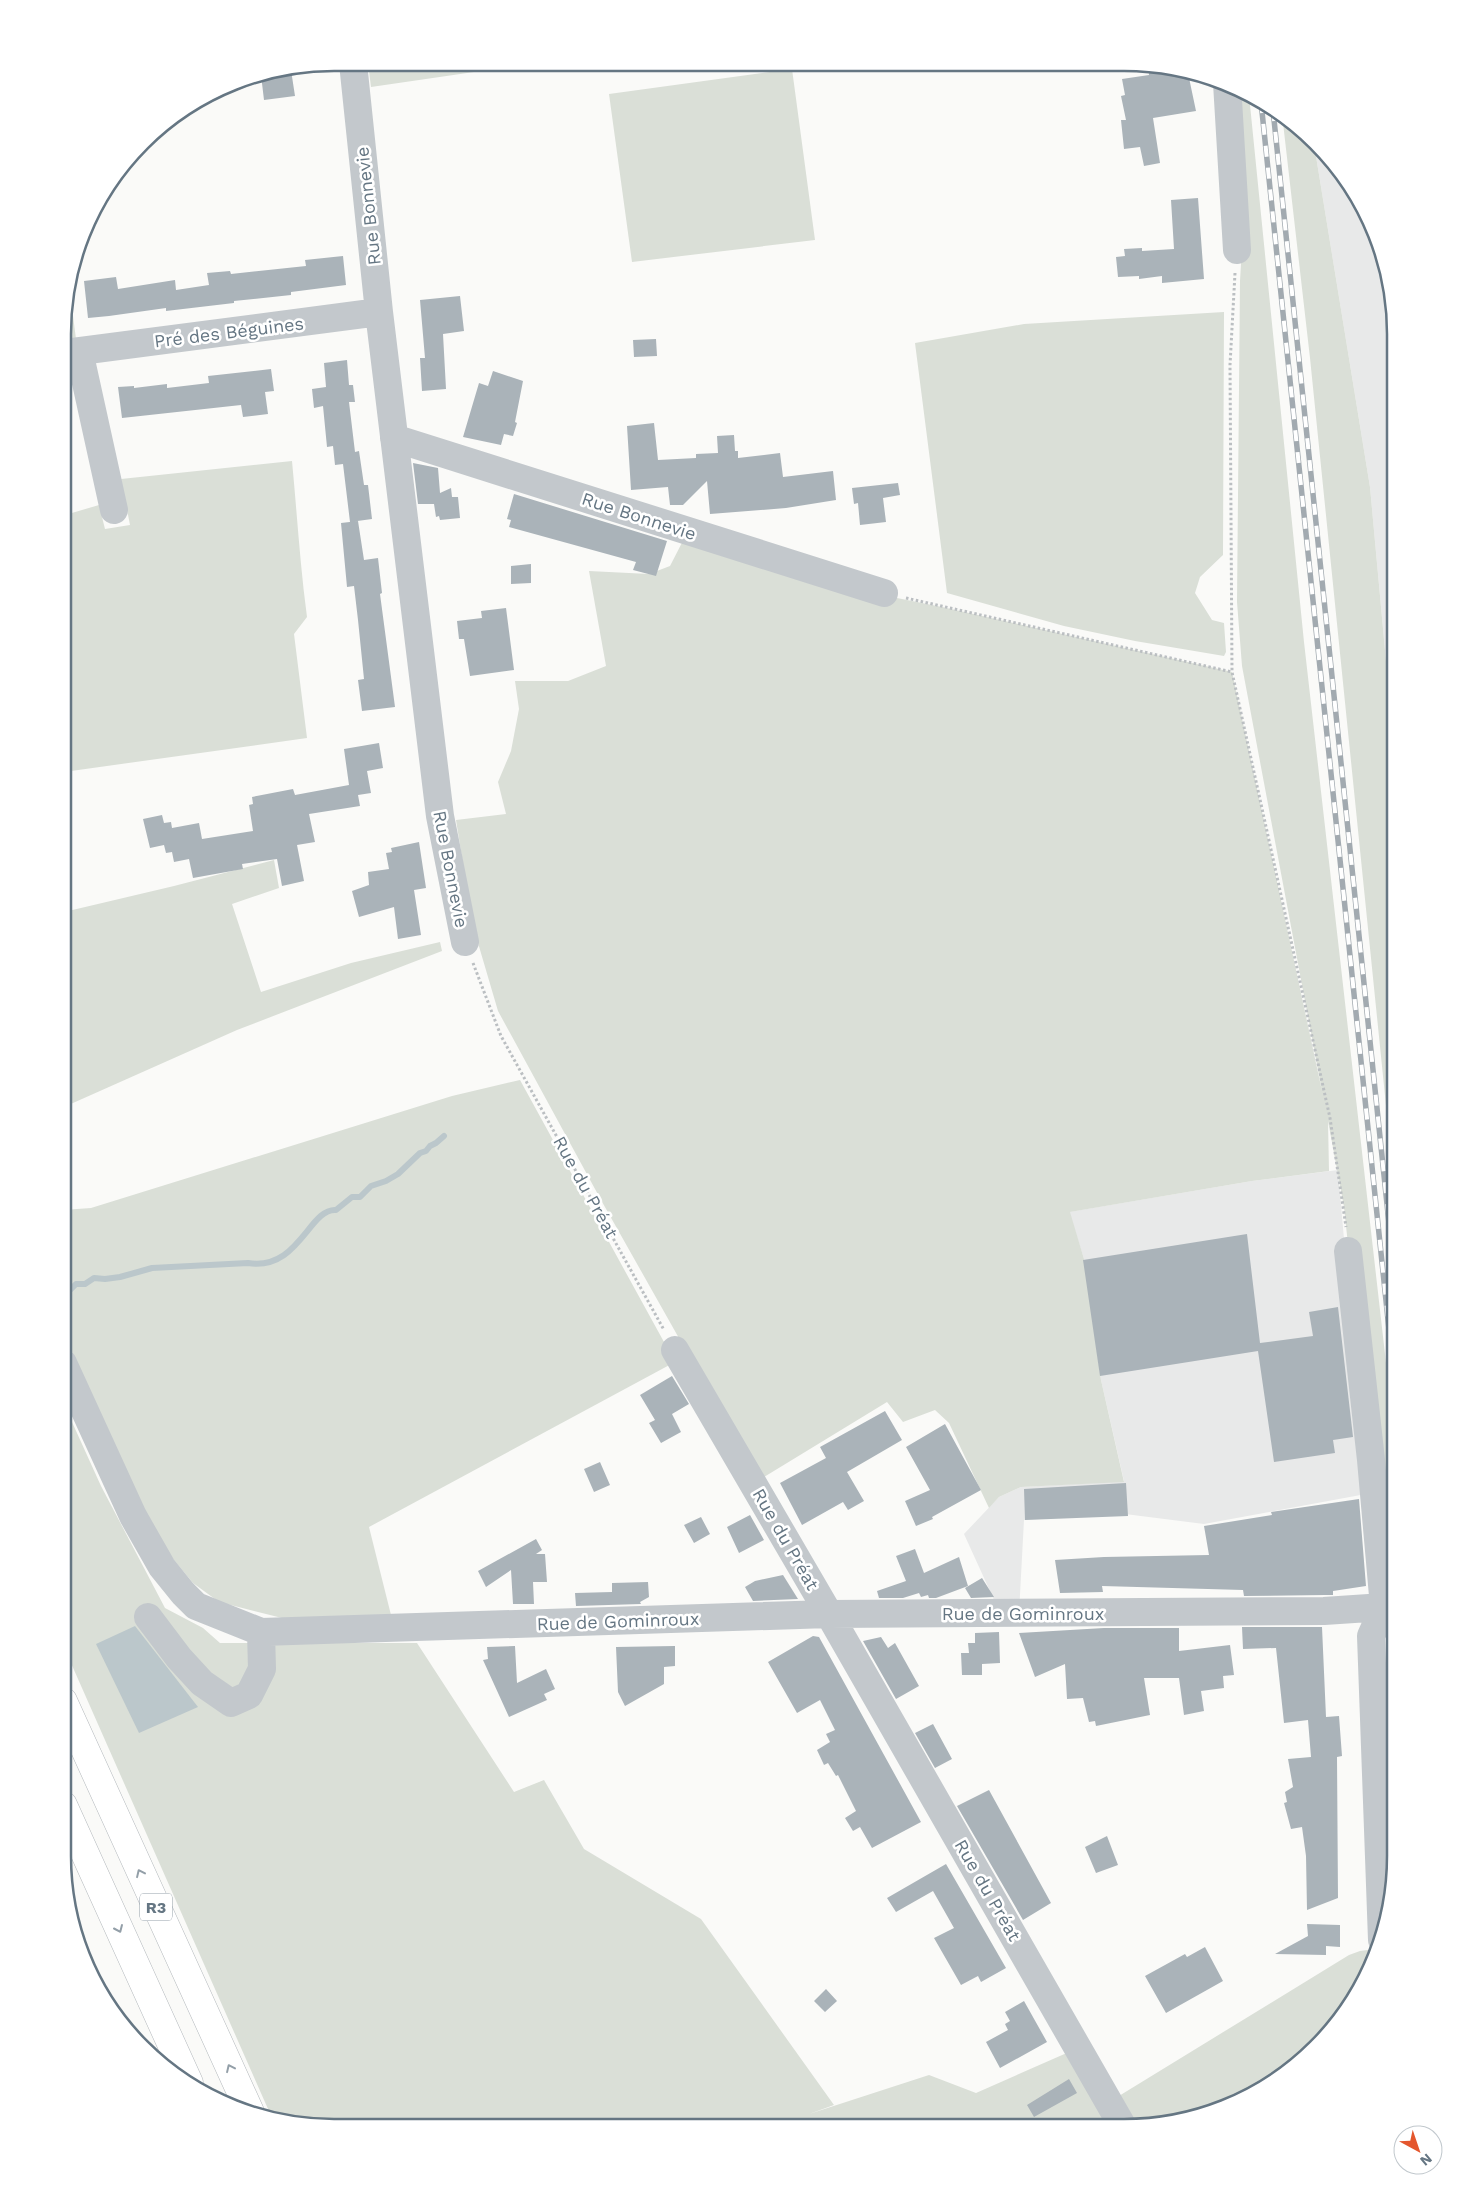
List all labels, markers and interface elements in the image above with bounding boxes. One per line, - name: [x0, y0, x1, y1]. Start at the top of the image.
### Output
- street label: Rue Bonnevie: [351, 146, 385, 266]
- street label: Pré des Béguines: [153, 312, 305, 352]
- street label: Rue Bonnevie: [579, 488, 699, 544]
- street label: Rue Bonnevie: [429, 809, 473, 929]
- street label: Rue du Préat: [549, 1132, 623, 1242]
- street label: Rue du Préat: [748, 1485, 824, 1594]
- street label: Rue de Gominroux: [942, 1603, 1104, 1624]
- street label: Rue de Gominroux: [536, 1608, 700, 1634]
- street label: Rue du Préat: [950, 1836, 1026, 1945]
- one-way arrow: [136, 1869, 146, 1878]
- road number: R3: [140, 1894, 172, 1920]
- one-way arrow: [113, 1924, 123, 1933]
- one-way arrow: [225, 2064, 236, 2073]
- north arrow: [1393, 2125, 1443, 2175]
- text: N: [1417, 2150, 1435, 2169]

